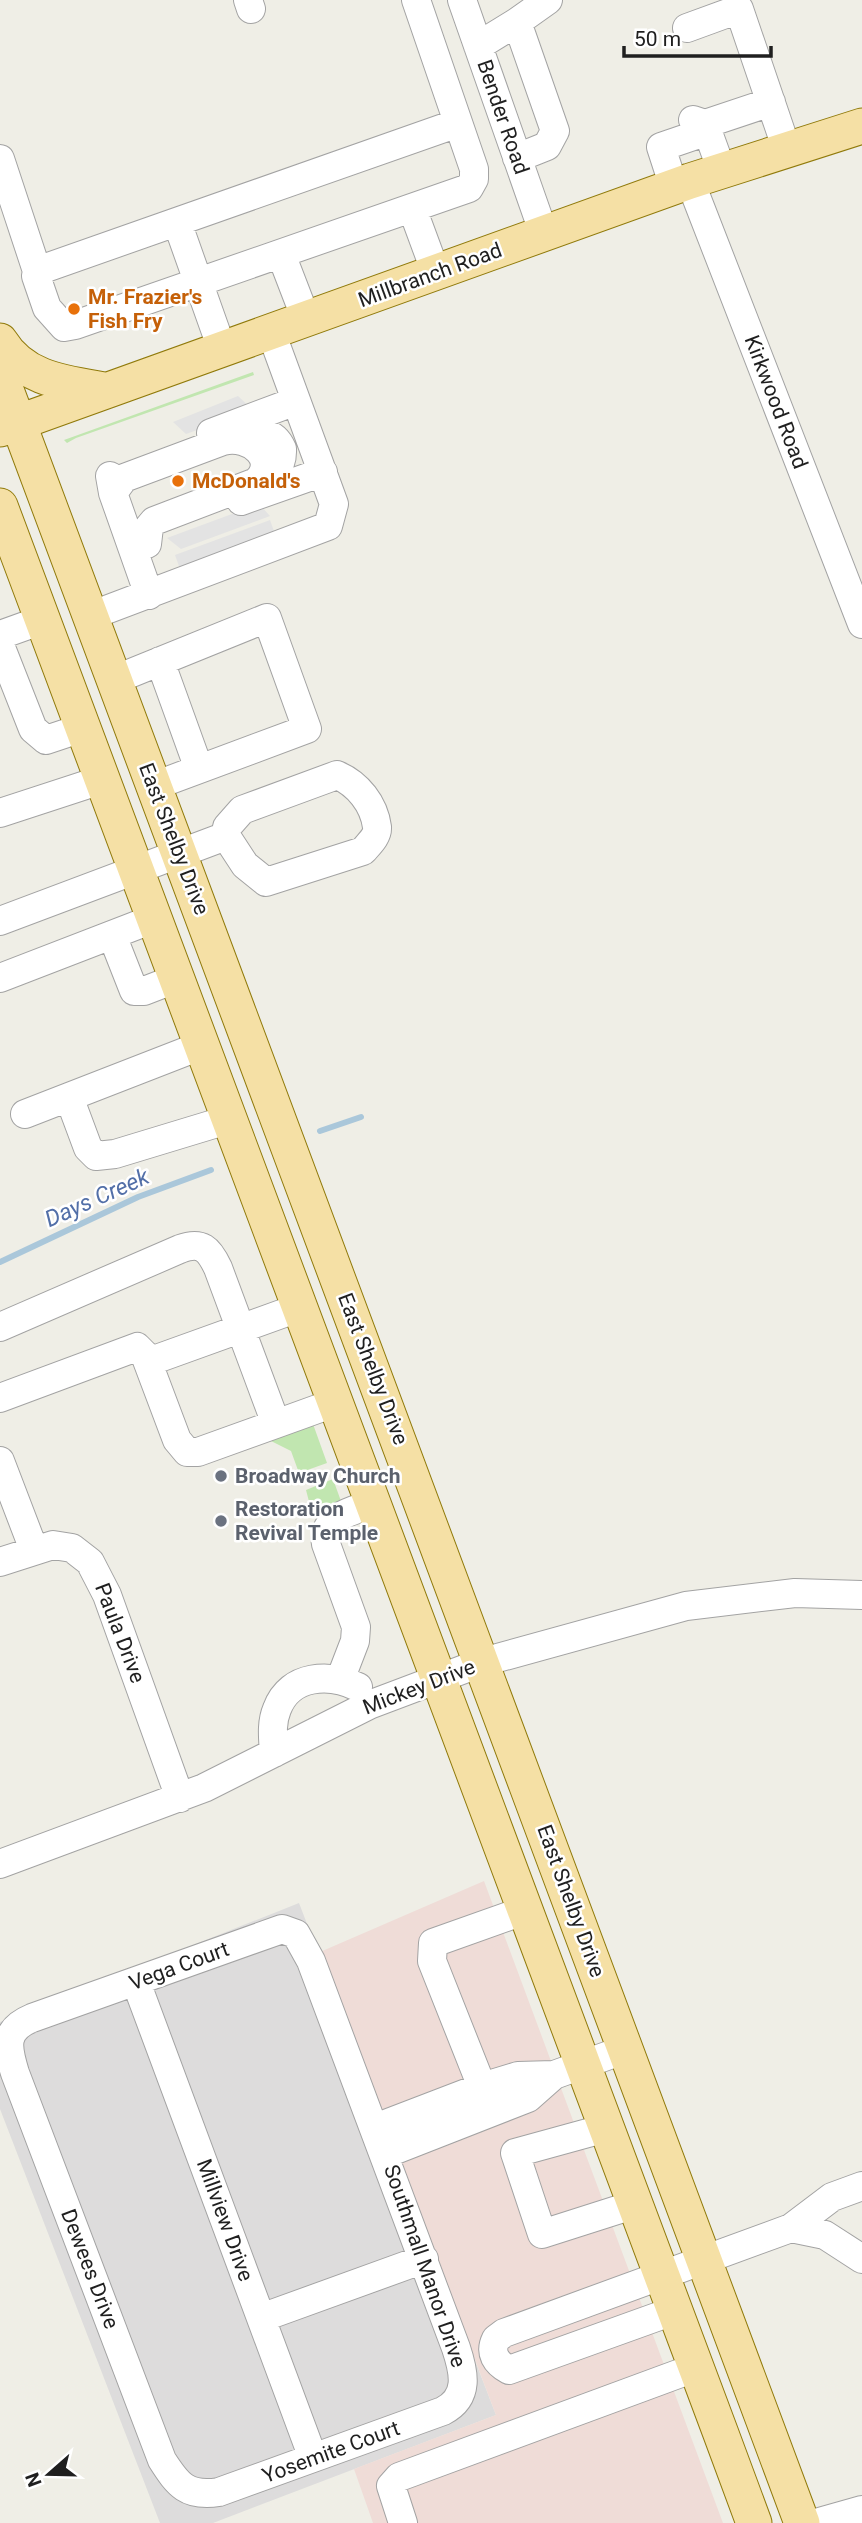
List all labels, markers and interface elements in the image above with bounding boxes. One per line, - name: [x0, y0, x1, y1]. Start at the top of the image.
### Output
- scale bar: [624, 14, 771, 58]
- text: 50 m: [634, 27, 681, 51]
- street label: Bender Road: [472, 57, 534, 177]
- street label: Millbranch Road: [355, 238, 505, 312]
- place label: Mr. Frazier's Fish Fry: [88, 285, 203, 333]
- marker: Mr. Frazier's Fish Fry: [66, 301, 82, 317]
- street label: Kirkwood Road: [740, 332, 812, 472]
- place label: McDonald's: [192, 469, 301, 493]
- marker: McDonald's: [170, 473, 186, 489]
- street label: East Shelby Drive: [134, 760, 214, 918]
- water label: Days Creek: [41, 1163, 154, 1233]
- street label: East Shelby Drive: [333, 1290, 413, 1448]
- place label: Broadway Church: [235, 1464, 400, 1488]
- marker: Broadway Church: [213, 1468, 229, 1484]
- place label: Restoration Revival Temple: [235, 1497, 378, 1545]
- marker: Restoration Revival Temple: [213, 1513, 229, 1529]
- street label: Paula Drive: [90, 1580, 150, 1686]
- street label: Mickey Drive: [360, 1655, 478, 1719]
- street label: East Shelby Drive: [532, 1821, 610, 1981]
- street label: Vega Court: [126, 1937, 232, 1995]
- street label: Millview Drive: [192, 2156, 258, 2284]
- street label: Southmall Manor Drive: [379, 2162, 471, 2370]
- street label: Dewees Drive: [56, 2206, 124, 2332]
- street label: Yosemite Court: [259, 2416, 403, 2488]
- north arrow: [14, 2439, 84, 2509]
- text: N: [20, 2469, 47, 2490]

